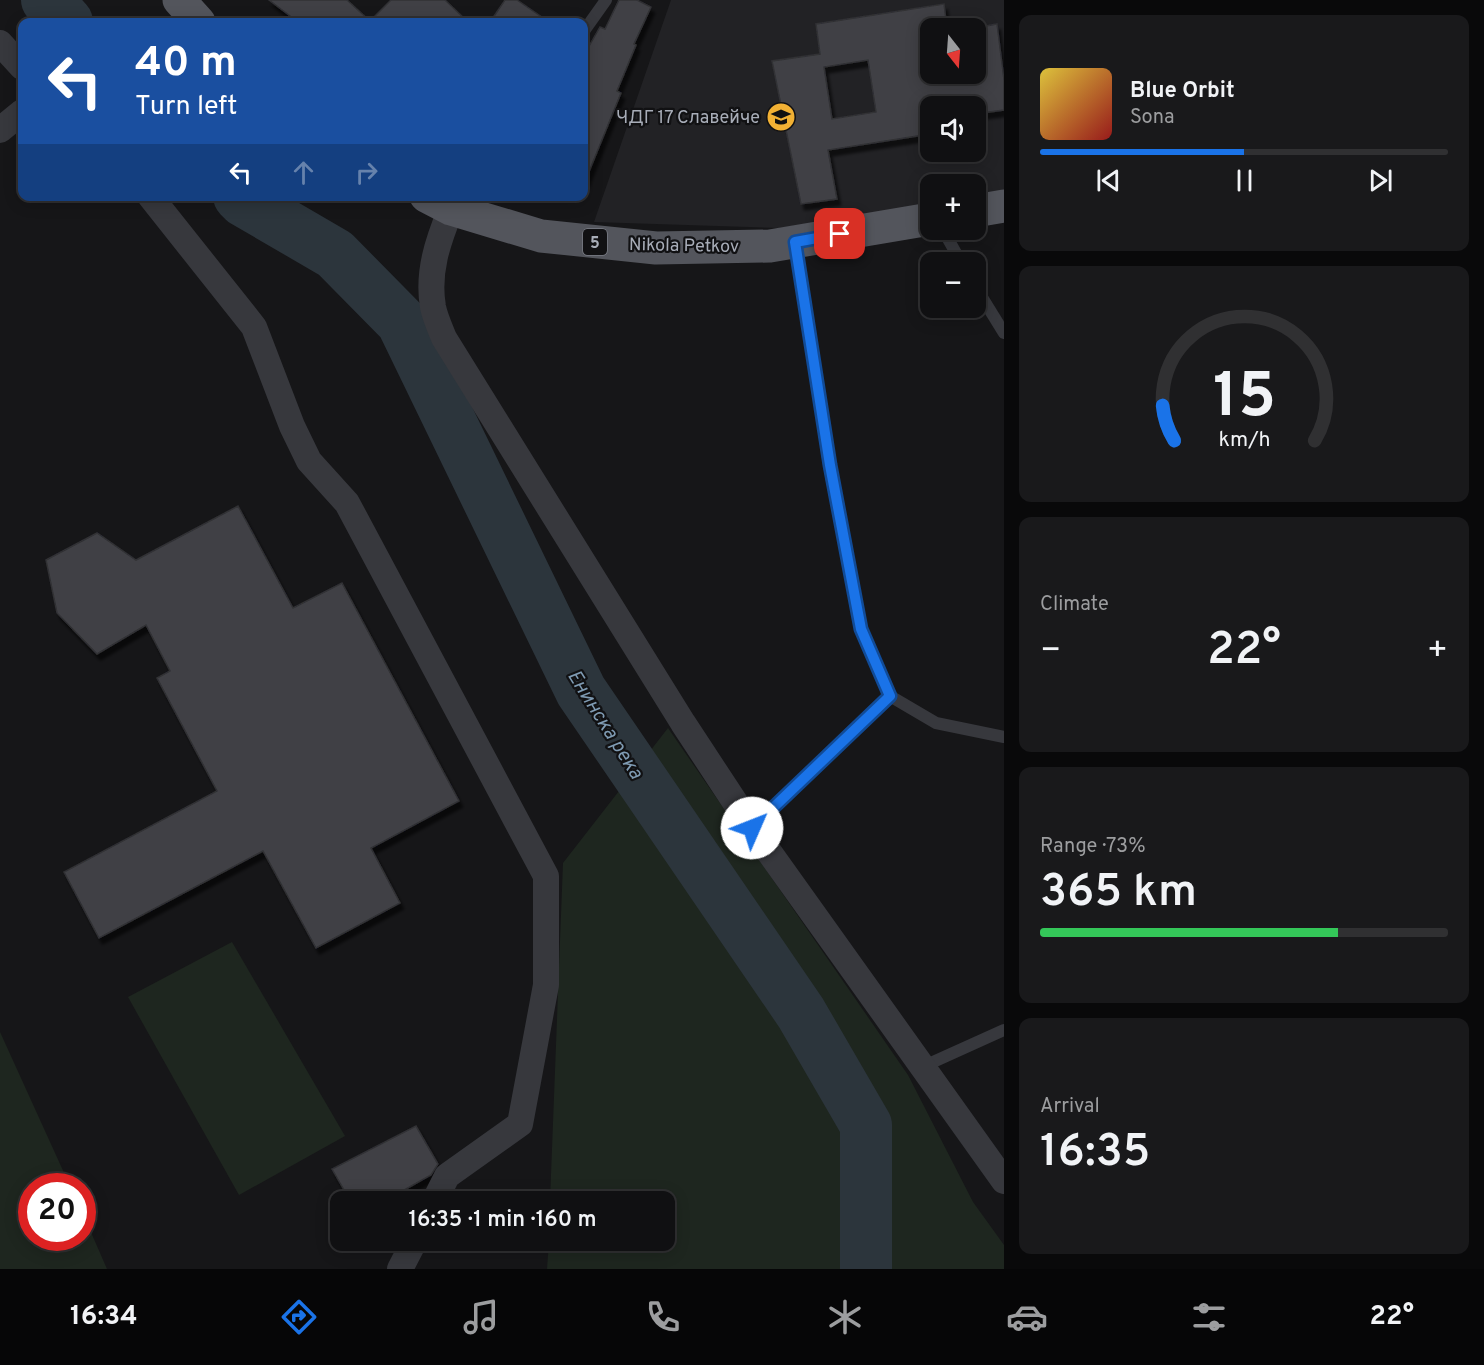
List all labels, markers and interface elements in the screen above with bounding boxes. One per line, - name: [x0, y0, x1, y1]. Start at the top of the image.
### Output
- north arrow: [920, 18, 986, 84]
- map controls: [920, 18, 986, 318]
- text: 40 m: [135, 38, 237, 91]
- icon: left: [36, 42, 114, 120]
- text: Blue Orbit: [1130, 78, 1235, 105]
- text: Turn left: [135, 90, 237, 124]
- button: sound: [920, 96, 986, 162]
- school or university icon: ЧДГ 17 Славейче: [765, 101, 797, 133]
- text: Sona: [1130, 105, 1175, 131]
- place label: ЧДГ 17 Славейче: [616, 107, 760, 130]
- icon: left: [224, 156, 257, 189]
- icon: ahead: [287, 156, 320, 189]
- icon: right: [350, 156, 383, 189]
- icon: previous: [1092, 164, 1125, 197]
- icon: pause: [1228, 164, 1261, 197]
- icon: next: [1364, 164, 1397, 197]
- button: +: [920, 174, 986, 240]
- pin: [814, 208, 865, 259]
- icon: arrive: [823, 217, 856, 250]
- road number: 5: [583, 229, 607, 255]
- street label: Nikola Petkov: [629, 234, 739, 259]
- button: −: [920, 252, 986, 318]
- text: 15: [1212, 360, 1276, 439]
- text: km/h: [1218, 427, 1270, 454]
- text: Climate: [1040, 592, 1109, 618]
- text: 22°: [1207, 623, 1281, 680]
- text: −: [1040, 631, 1061, 673]
- text: +: [1427, 631, 1448, 673]
- water label: Енинска река: [560, 666, 649, 785]
- position arrow: [720, 796, 784, 860]
- text: Range · 73%: [1040, 834, 1146, 860]
- text: 365 km: [1040, 865, 1197, 922]
- text: Arrival: [1040, 1094, 1100, 1120]
- text: 16:35: [1040, 1125, 1150, 1182]
- speed limit sign: 20: [18, 1173, 96, 1251]
- text: 16:35 · 1 min · 160 m: [408, 1207, 597, 1234]
- icon: directions: [278, 1296, 320, 1338]
- icon: music: [460, 1296, 502, 1338]
- icon: phone: [642, 1296, 684, 1338]
- icon: climate: [824, 1296, 866, 1338]
- icon: car: [1006, 1296, 1048, 1338]
- icon: filters: [1188, 1296, 1230, 1338]
- text: 16:34: [70, 1300, 138, 1334]
- text: 22°: [1370, 1300, 1414, 1334]

